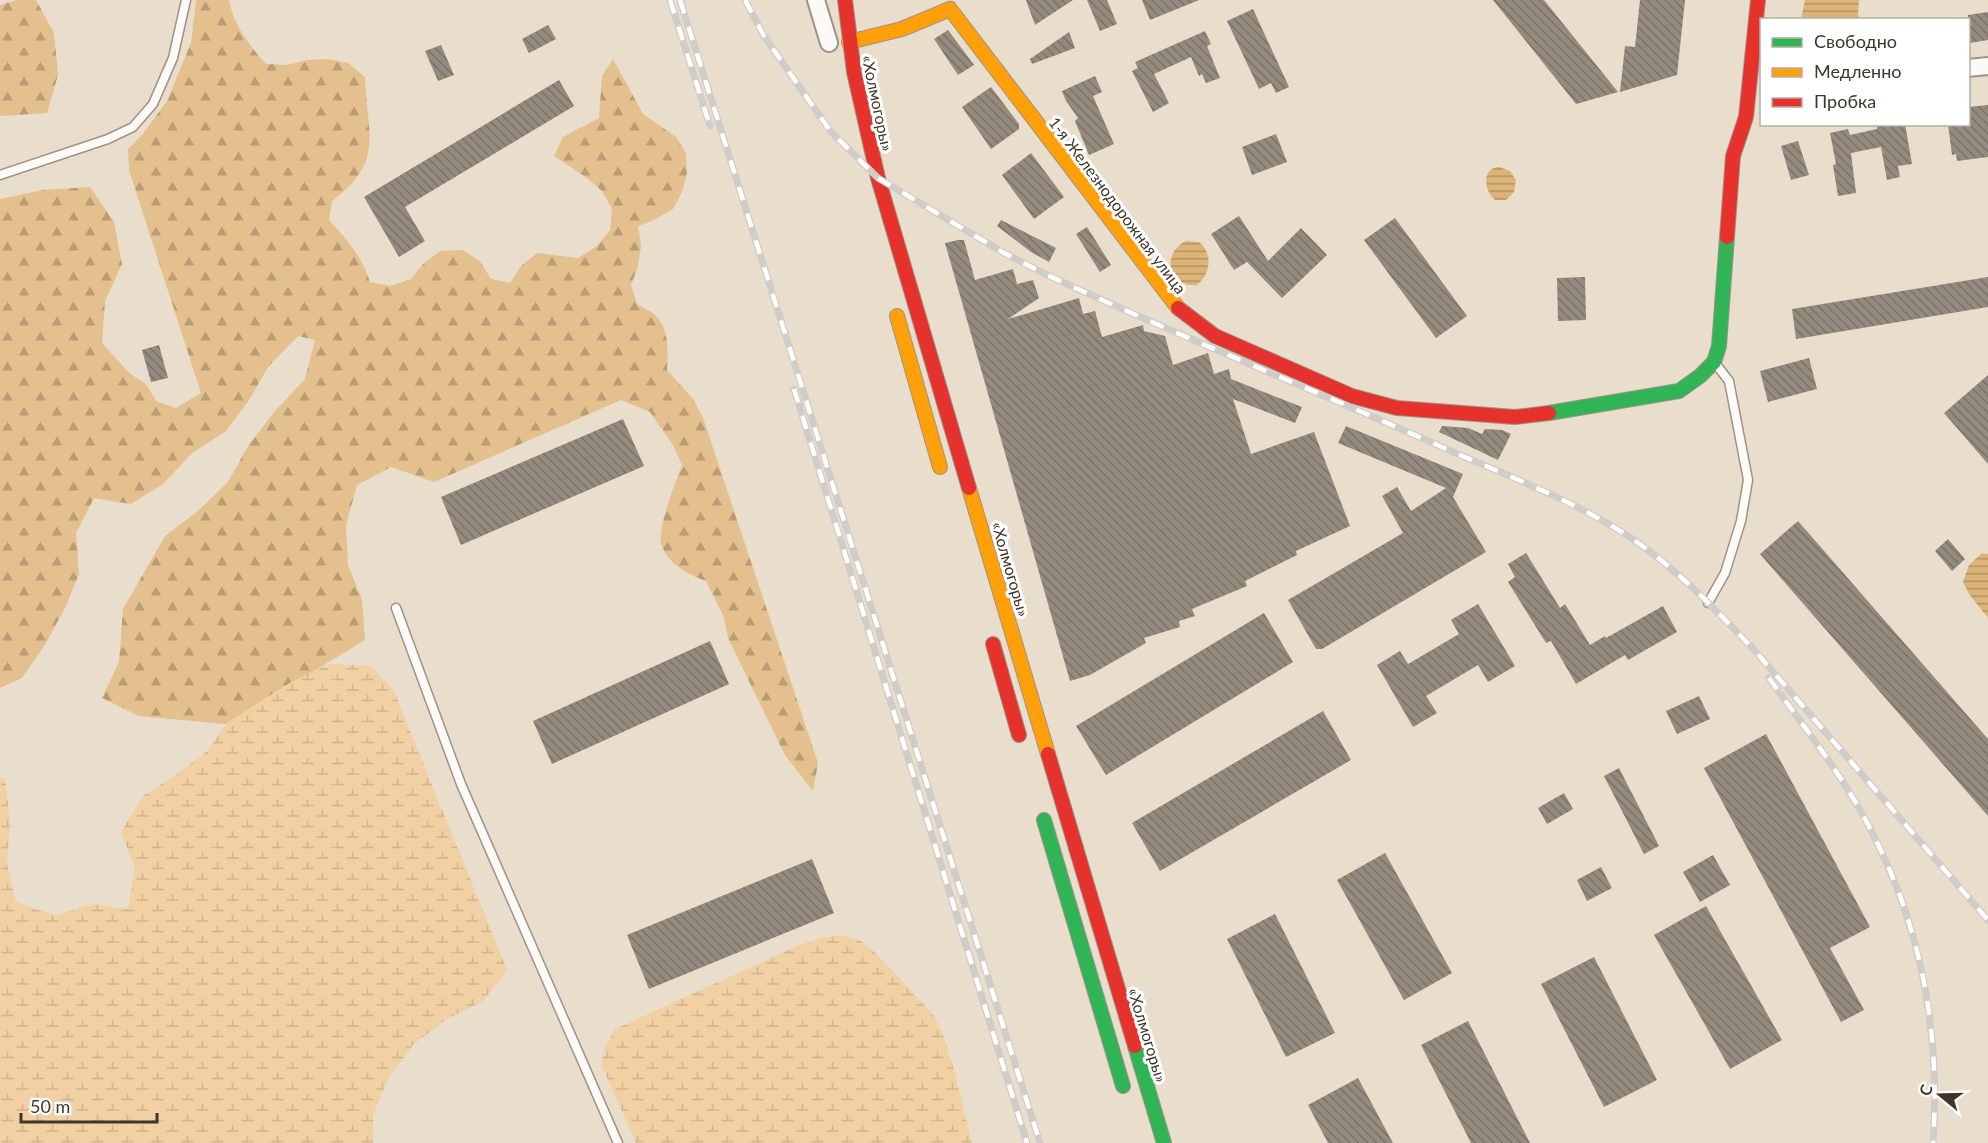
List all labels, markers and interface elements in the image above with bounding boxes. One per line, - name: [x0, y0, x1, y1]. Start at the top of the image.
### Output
- legend: [1760, 18, 1970, 126]
- text: Свободно: [1814, 30, 1897, 52]
- street label: «Холмогоры»: [859, 53, 897, 153]
- text: Медленно: [1814, 60, 1902, 82]
- text: Пробка: [1814, 90, 1876, 112]
- street label: 1-я Железнодорожная улица: [1045, 113, 1191, 297]
- street label: «Холмогоры»: [988, 519, 1034, 619]
- street label: «Холмогоры»: [1125, 985, 1171, 1085]
- north arrow: [1910, 1065, 1970, 1125]
- text: С: [1915, 1081, 1936, 1098]
- scale bar: [21, 1086, 158, 1124]
- text: 50 m: [30, 1095, 70, 1117]

